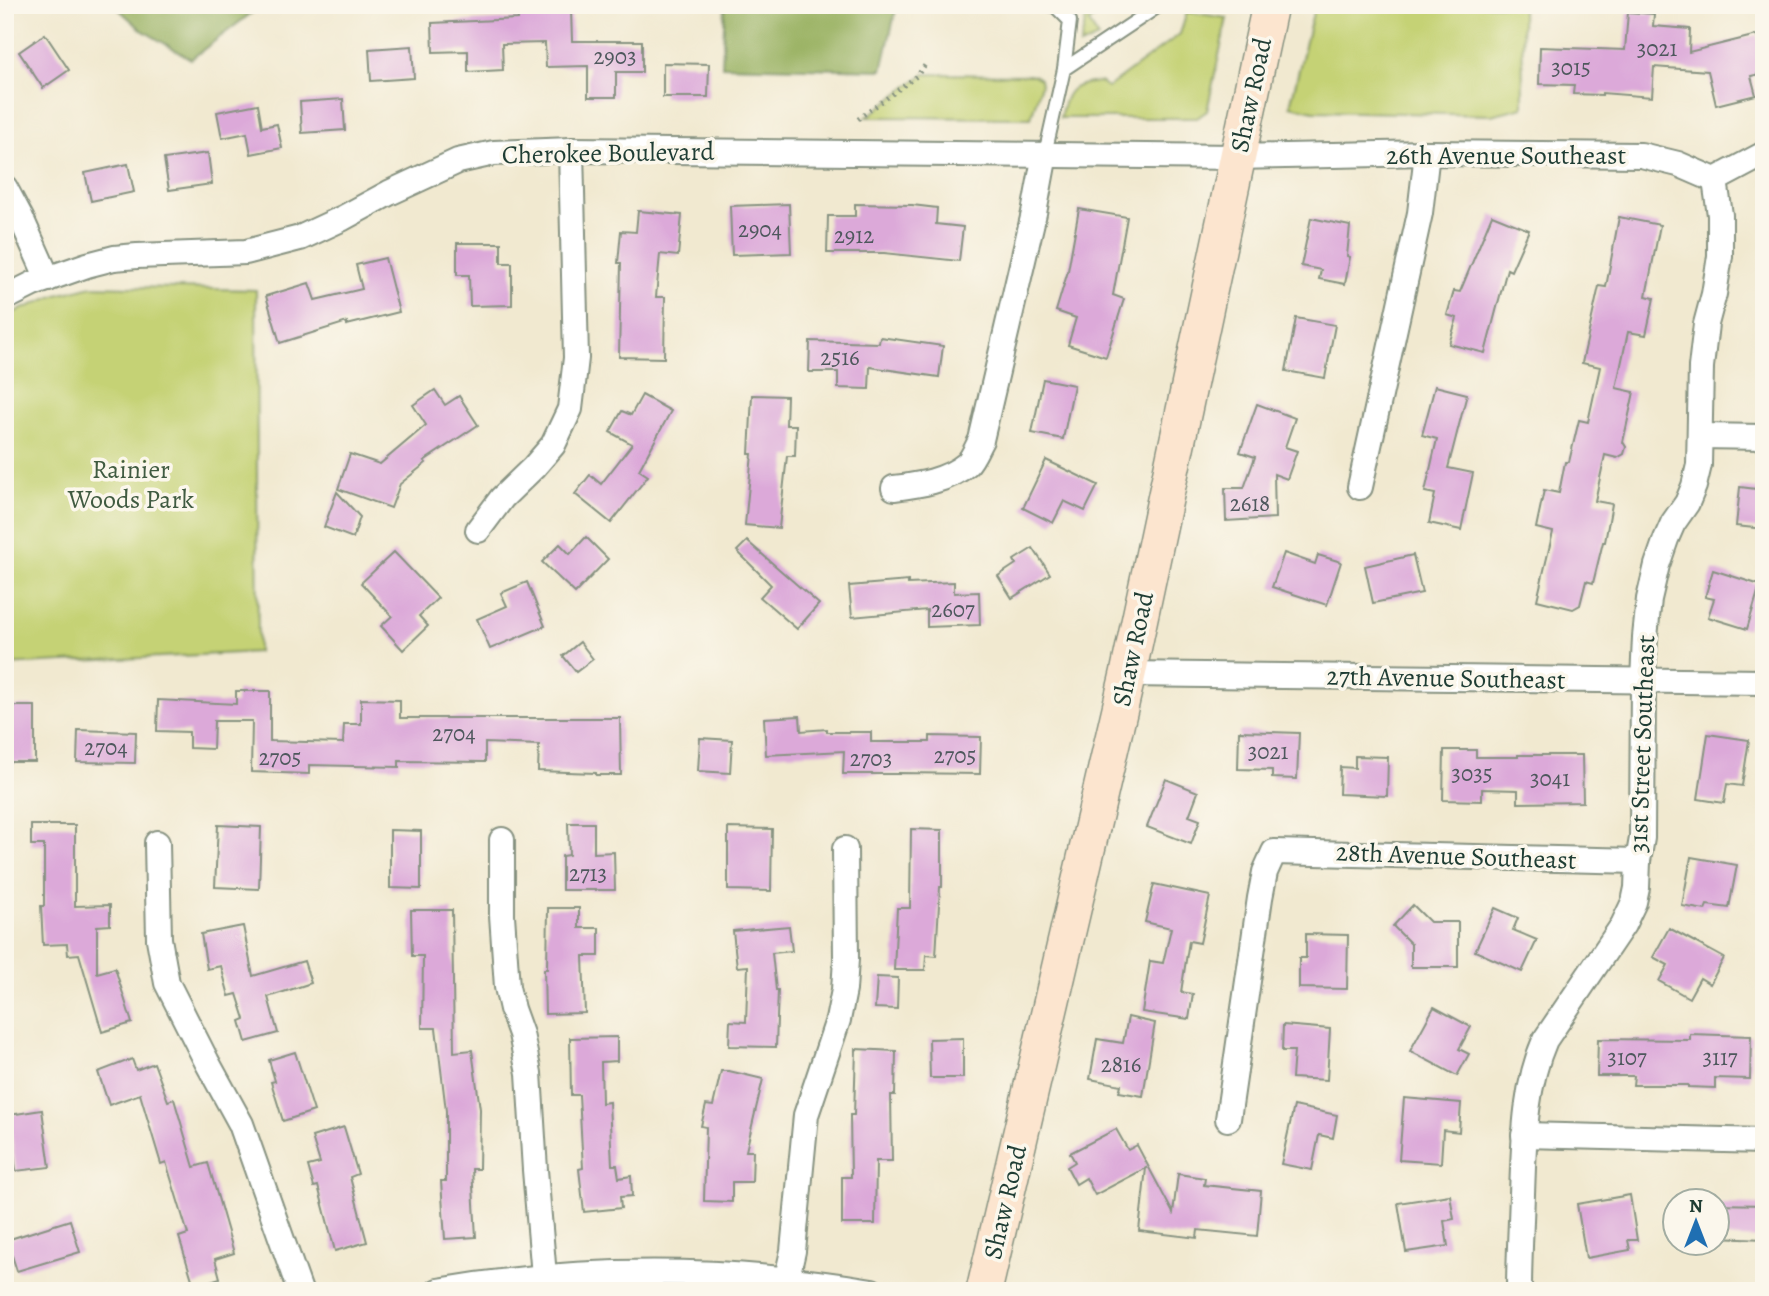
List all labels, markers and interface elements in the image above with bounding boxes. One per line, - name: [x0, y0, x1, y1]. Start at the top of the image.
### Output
- house number: 3021: [1637, 33, 1677, 64]
- street label: Shaw Road: [1222, 34, 1280, 156]
- house number: 2903: [593, 41, 637, 72]
- house number: 3015: [1551, 52, 1591, 83]
- street label: Cherokee Boulevard: [501, 134, 715, 172]
- street label: 26th Avenue Southeast: [1386, 138, 1626, 173]
- house number: 2904: [738, 214, 782, 245]
- house number: 2912: [834, 220, 874, 251]
- house number: 2516: [820, 342, 860, 373]
- park label: Rainier Woods Park: [67, 452, 194, 517]
- house number: 2618: [1230, 488, 1270, 519]
- street label: Shaw Road: [1104, 588, 1162, 710]
- house number: 2607: [931, 594, 975, 625]
- street label: 31st Street Southeast: [1621, 634, 1663, 854]
- street label: 27th Avenue Southeast: [1326, 658, 1566, 698]
- house number: 2704: [432, 718, 476, 749]
- house number: 2704: [84, 732, 128, 763]
- house number: 3021: [1248, 736, 1288, 767]
- house number: 2705: [934, 740, 976, 771]
- house number: 2705: [259, 742, 301, 773]
- house number: 2703: [850, 743, 892, 774]
- house number: 3035: [1451, 758, 1493, 789]
- house number: 3041: [1530, 763, 1570, 794]
- street label: 28th Avenue Southeast: [1335, 834, 1577, 878]
- house number: 2713: [569, 858, 607, 889]
- house number: 3107: [1607, 1042, 1647, 1073]
- house number: 3117: [1703, 1042, 1738, 1073]
- house number: 2816: [1101, 1049, 1141, 1080]
- street label: Shaw Road: [975, 1141, 1035, 1263]
- north arrow: [1660, 1188, 1730, 1258]
- text: N: [1689, 1193, 1703, 1219]

